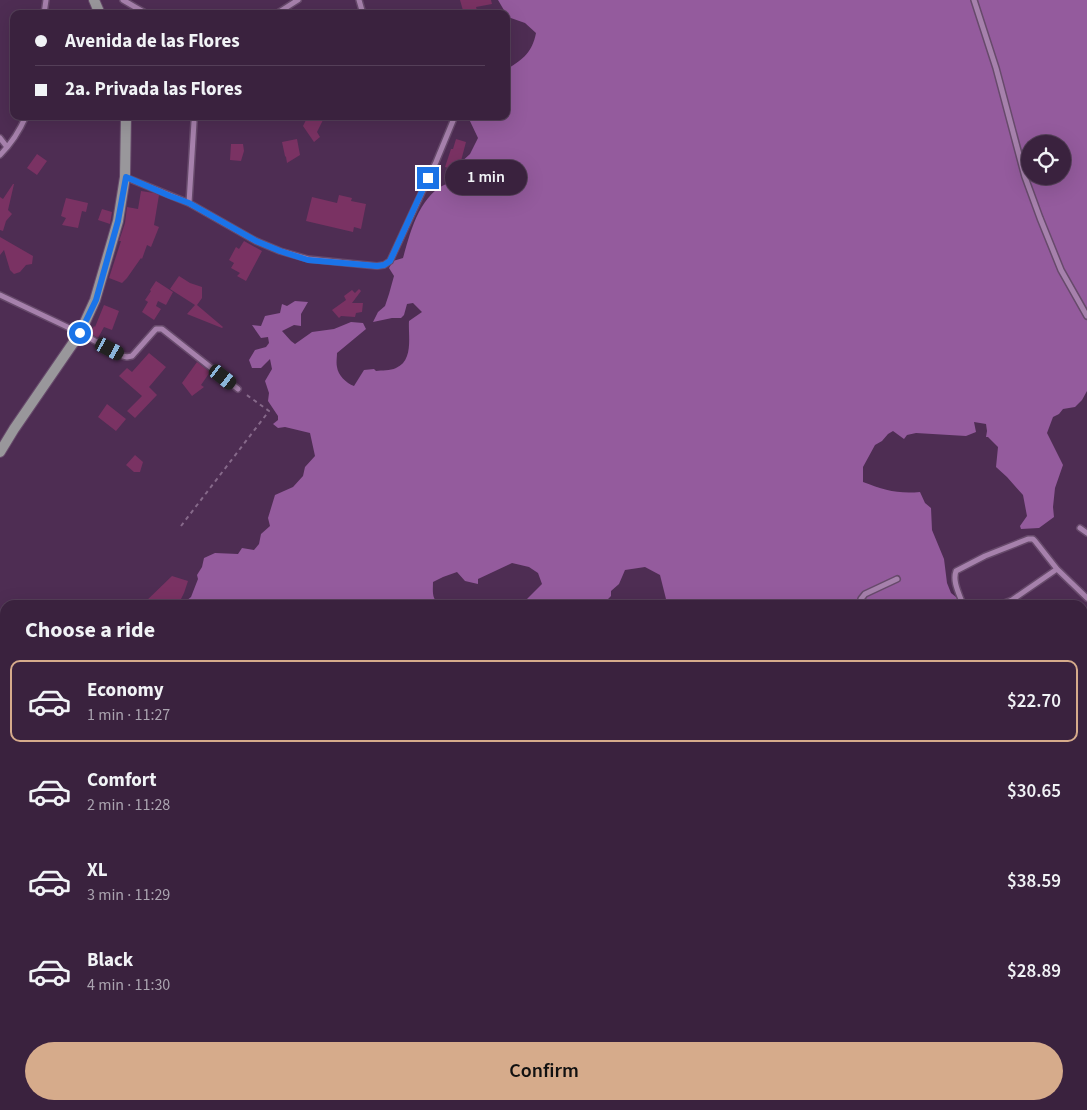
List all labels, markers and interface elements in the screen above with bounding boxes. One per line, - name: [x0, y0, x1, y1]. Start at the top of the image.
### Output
- text: Avenida de las Flores: [65, 28, 240, 55]
- text: 2a. Privada las Flores: [65, 76, 242, 103]
- map controls: [1021, 135, 1071, 185]
- button: locate: [1021, 135, 1071, 185]
- callout: 1 min: [446, 160, 528, 196]
- text: 1 min: [467, 166, 505, 188]
- route end: [417, 167, 439, 189]
- route start: [69, 322, 91, 344]
- car: [93, 335, 126, 363]
- car: [206, 362, 239, 392]
- text: Choose a ride: [25, 614, 155, 646]
- text: Economy: [87, 677, 164, 704]
- icon: car: [27, 679, 72, 724]
- text: $22.70: [1007, 688, 1061, 715]
- text: 1 min · 11:27: [87, 704, 170, 726]
- text: Comfort: [87, 767, 157, 794]
- icon: car: [27, 769, 72, 814]
- text: $30.65: [1007, 778, 1061, 805]
- text: 2 min · 11:28: [87, 794, 170, 816]
- text: XL: [87, 857, 108, 884]
- icon: car: [27, 859, 72, 904]
- text: $38.59: [1007, 868, 1061, 895]
- text: 3 min · 11:29: [87, 884, 170, 906]
- text: Black: [87, 947, 133, 974]
- icon: car: [27, 949, 72, 994]
- text: $28.89: [1007, 958, 1061, 985]
- text: 4 min · 11:30: [87, 974, 170, 996]
- button: Confirm: [25, 1042, 1063, 1100]

